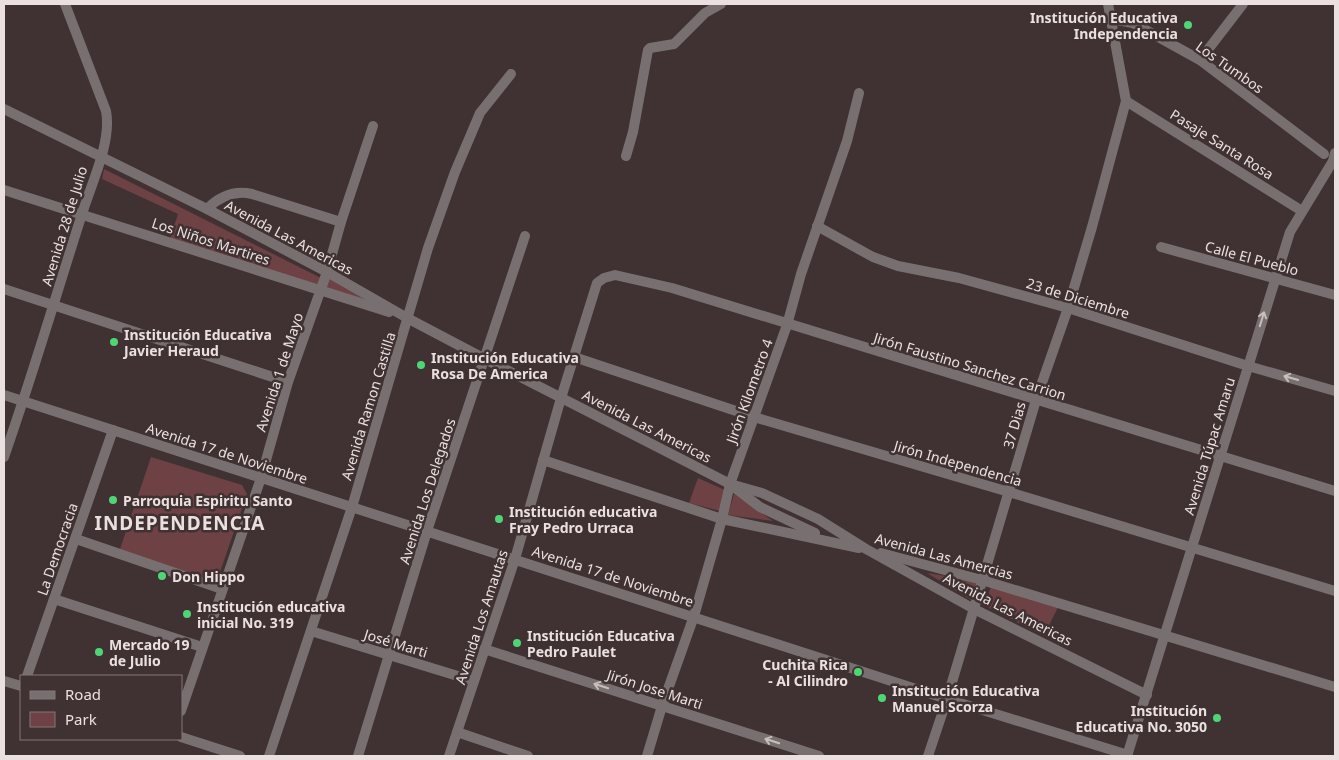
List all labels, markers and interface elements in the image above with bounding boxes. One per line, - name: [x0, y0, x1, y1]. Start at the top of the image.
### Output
- place label: Institución Educativa Independencia: [1030, 8, 1178, 43]
- marker: Institución Educativa Independencia: [1182, 19, 1194, 31]
- street label: Los Tumbos: [1192, 37, 1268, 98]
- street label: Pasaje Santa Rosa: [1167, 105, 1277, 183]
- street label: Avenida 28 de Julio: [37, 164, 91, 288]
- street label: Avenida Las Americas: [222, 195, 357, 279]
- street label: Los Niños Martires: [150, 213, 273, 269]
- street label: Calle El Pueblo: [1203, 236, 1301, 280]
- street label: 23 de Diciembre: [1024, 273, 1132, 323]
- street label: Avenida 1 de Mayo: [251, 310, 307, 434]
- one-way arrow: [1257, 311, 1267, 327]
- place label: Institución Educativa Javier Heraud: [122, 325, 272, 360]
- street label: Jirón Faustino Sanchez Carrion: [870, 327, 1068, 404]
- street label: Avenida Ramon Castilla: [336, 330, 400, 482]
- marker: Institución Educativa Javier Heraud: [108, 336, 120, 348]
- street label: Jirón Kilometro 4: [721, 336, 777, 448]
- place label: Institución Educativa Rosa De America: [431, 348, 579, 383]
- marker: Institución Educativa Rosa De America: [415, 359, 427, 371]
- one-way arrow: [1284, 373, 1300, 383]
- street label: Avenida Túpac Amaru: [1179, 375, 1239, 517]
- street label: Avenida Las Americas: [579, 385, 715, 467]
- street label: 37 Dias: [998, 399, 1030, 451]
- street label: Avenida Los Delegados: [394, 415, 460, 566]
- street label: Avenida 17 de Noviembre: [144, 418, 310, 488]
- street label: Jirón Independencia: [890, 435, 1024, 490]
- place label: Parroquia Espiritu Santo: [123, 491, 293, 510]
- marker: Parroquia Espiritu Santo: [107, 494, 119, 506]
- street label: La Democracia: [32, 500, 82, 598]
- place label: Institución educativa Fray Pedro Urraca: [509, 502, 657, 537]
- district label: INDEPENDENCIA: [94, 510, 266, 536]
- marker: Institución educativa Fray Pedro Urraca: [493, 513, 505, 525]
- street label: Avenida Las Amercias: [873, 528, 1015, 584]
- street label: Avenida 17 de Noviembre: [530, 541, 696, 611]
- street label: Avenida Los Amautas: [450, 547, 512, 687]
- place label: Don Hippo: [172, 567, 245, 586]
- street label: Avenida Las Americas: [940, 568, 1076, 650]
- marker: Don Hippo: [156, 570, 168, 582]
- place label: Institución educativa inicial No. 319: [197, 597, 345, 632]
- marker: Institución educativa inicial No. 319: [181, 608, 193, 620]
- street label: José Marti: [360, 624, 430, 662]
- place label: Institución Educativa Pedro Paulet: [527, 626, 675, 661]
- place label: Mercado 19 de Julio: [109, 635, 189, 670]
- marker: Institución Educativa Pedro Paulet: [511, 637, 523, 649]
- marker: Mercado 19 de Julio: [93, 646, 105, 658]
- place label: Cuchita Rica - Al Cilindro: [762, 655, 848, 690]
- street label: Jirón Jose Marti: [603, 664, 705, 713]
- marker: Cuchita Rica - Al Cilindro: [852, 666, 864, 678]
- legend: [20, 675, 182, 740]
- one-way arrow: [593, 681, 609, 691]
- place label: Institución Educativa Manuel Scorza: [892, 681, 1040, 716]
- text: Road: [65, 684, 101, 704]
- marker: Institución Educativa Manuel Scorza: [876, 692, 888, 704]
- place label: Institución Educativa No. 3050: [1076, 701, 1207, 736]
- text: Park: [65, 709, 97, 729]
- marker: Institución Educativa No. 3050: [1211, 712, 1223, 724]
- one-way arrow: [765, 736, 781, 746]

